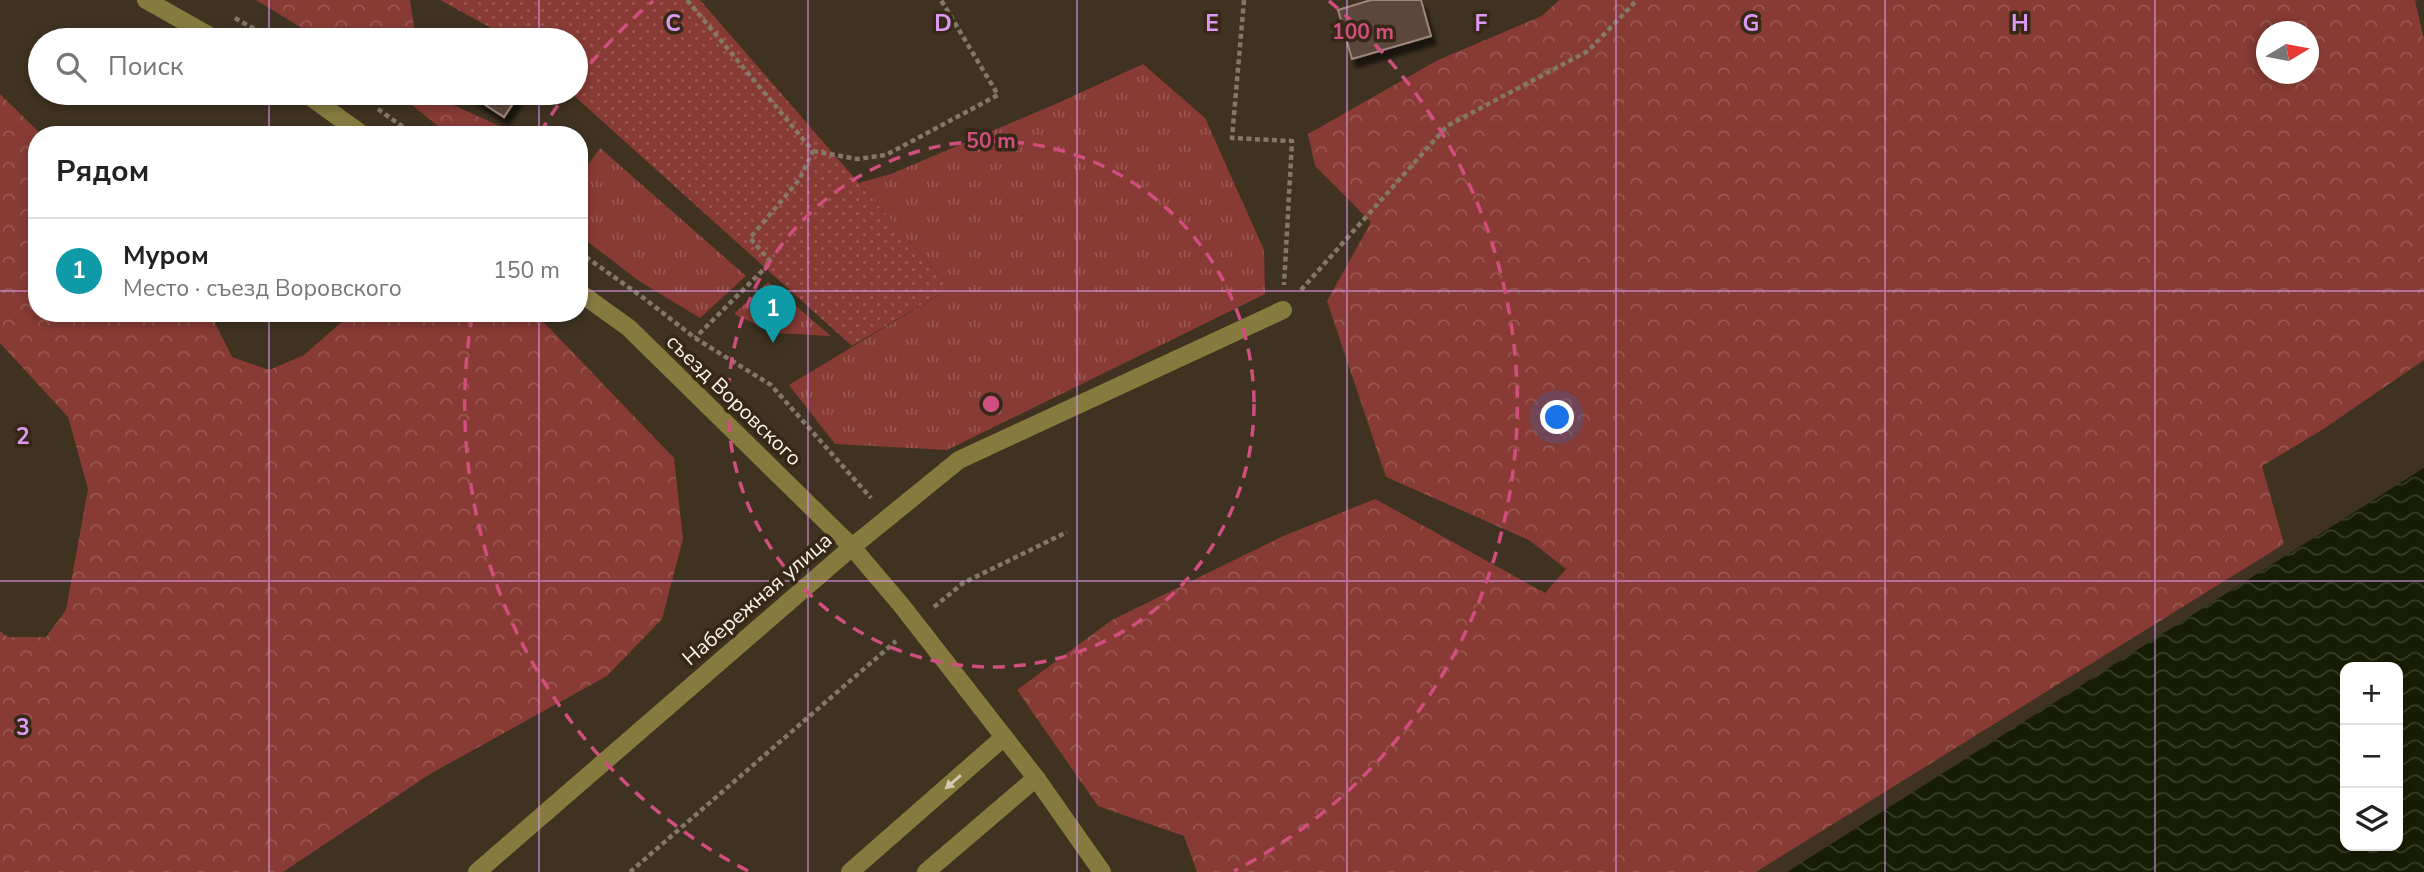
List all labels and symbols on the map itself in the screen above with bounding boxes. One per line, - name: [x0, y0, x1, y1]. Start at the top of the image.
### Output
- text: C: [665, 8, 681, 39]
- text: D: [934, 8, 952, 39]
- text: E: [1205, 8, 1219, 39]
- text: F: [1475, 8, 1488, 39]
- text: G: [1743, 8, 1759, 39]
- text: H: [2011, 8, 2029, 39]
- text: 100 m: [1332, 18, 1394, 46]
- north arrow: [2256, 21, 2319, 84]
- text: 50 m: [966, 127, 1016, 155]
- pin: 1: [750, 285, 796, 343]
- street label: съезд Воровского: [660, 328, 808, 472]
- centre of rings: [979, 392, 1003, 416]
- your location: [1540, 400, 1574, 434]
- text: 2: [16, 421, 30, 452]
- street label: Набережная улица: [676, 526, 838, 672]
- text: 3: [16, 712, 30, 743]
- one-way arrow: [944, 774, 962, 790]

